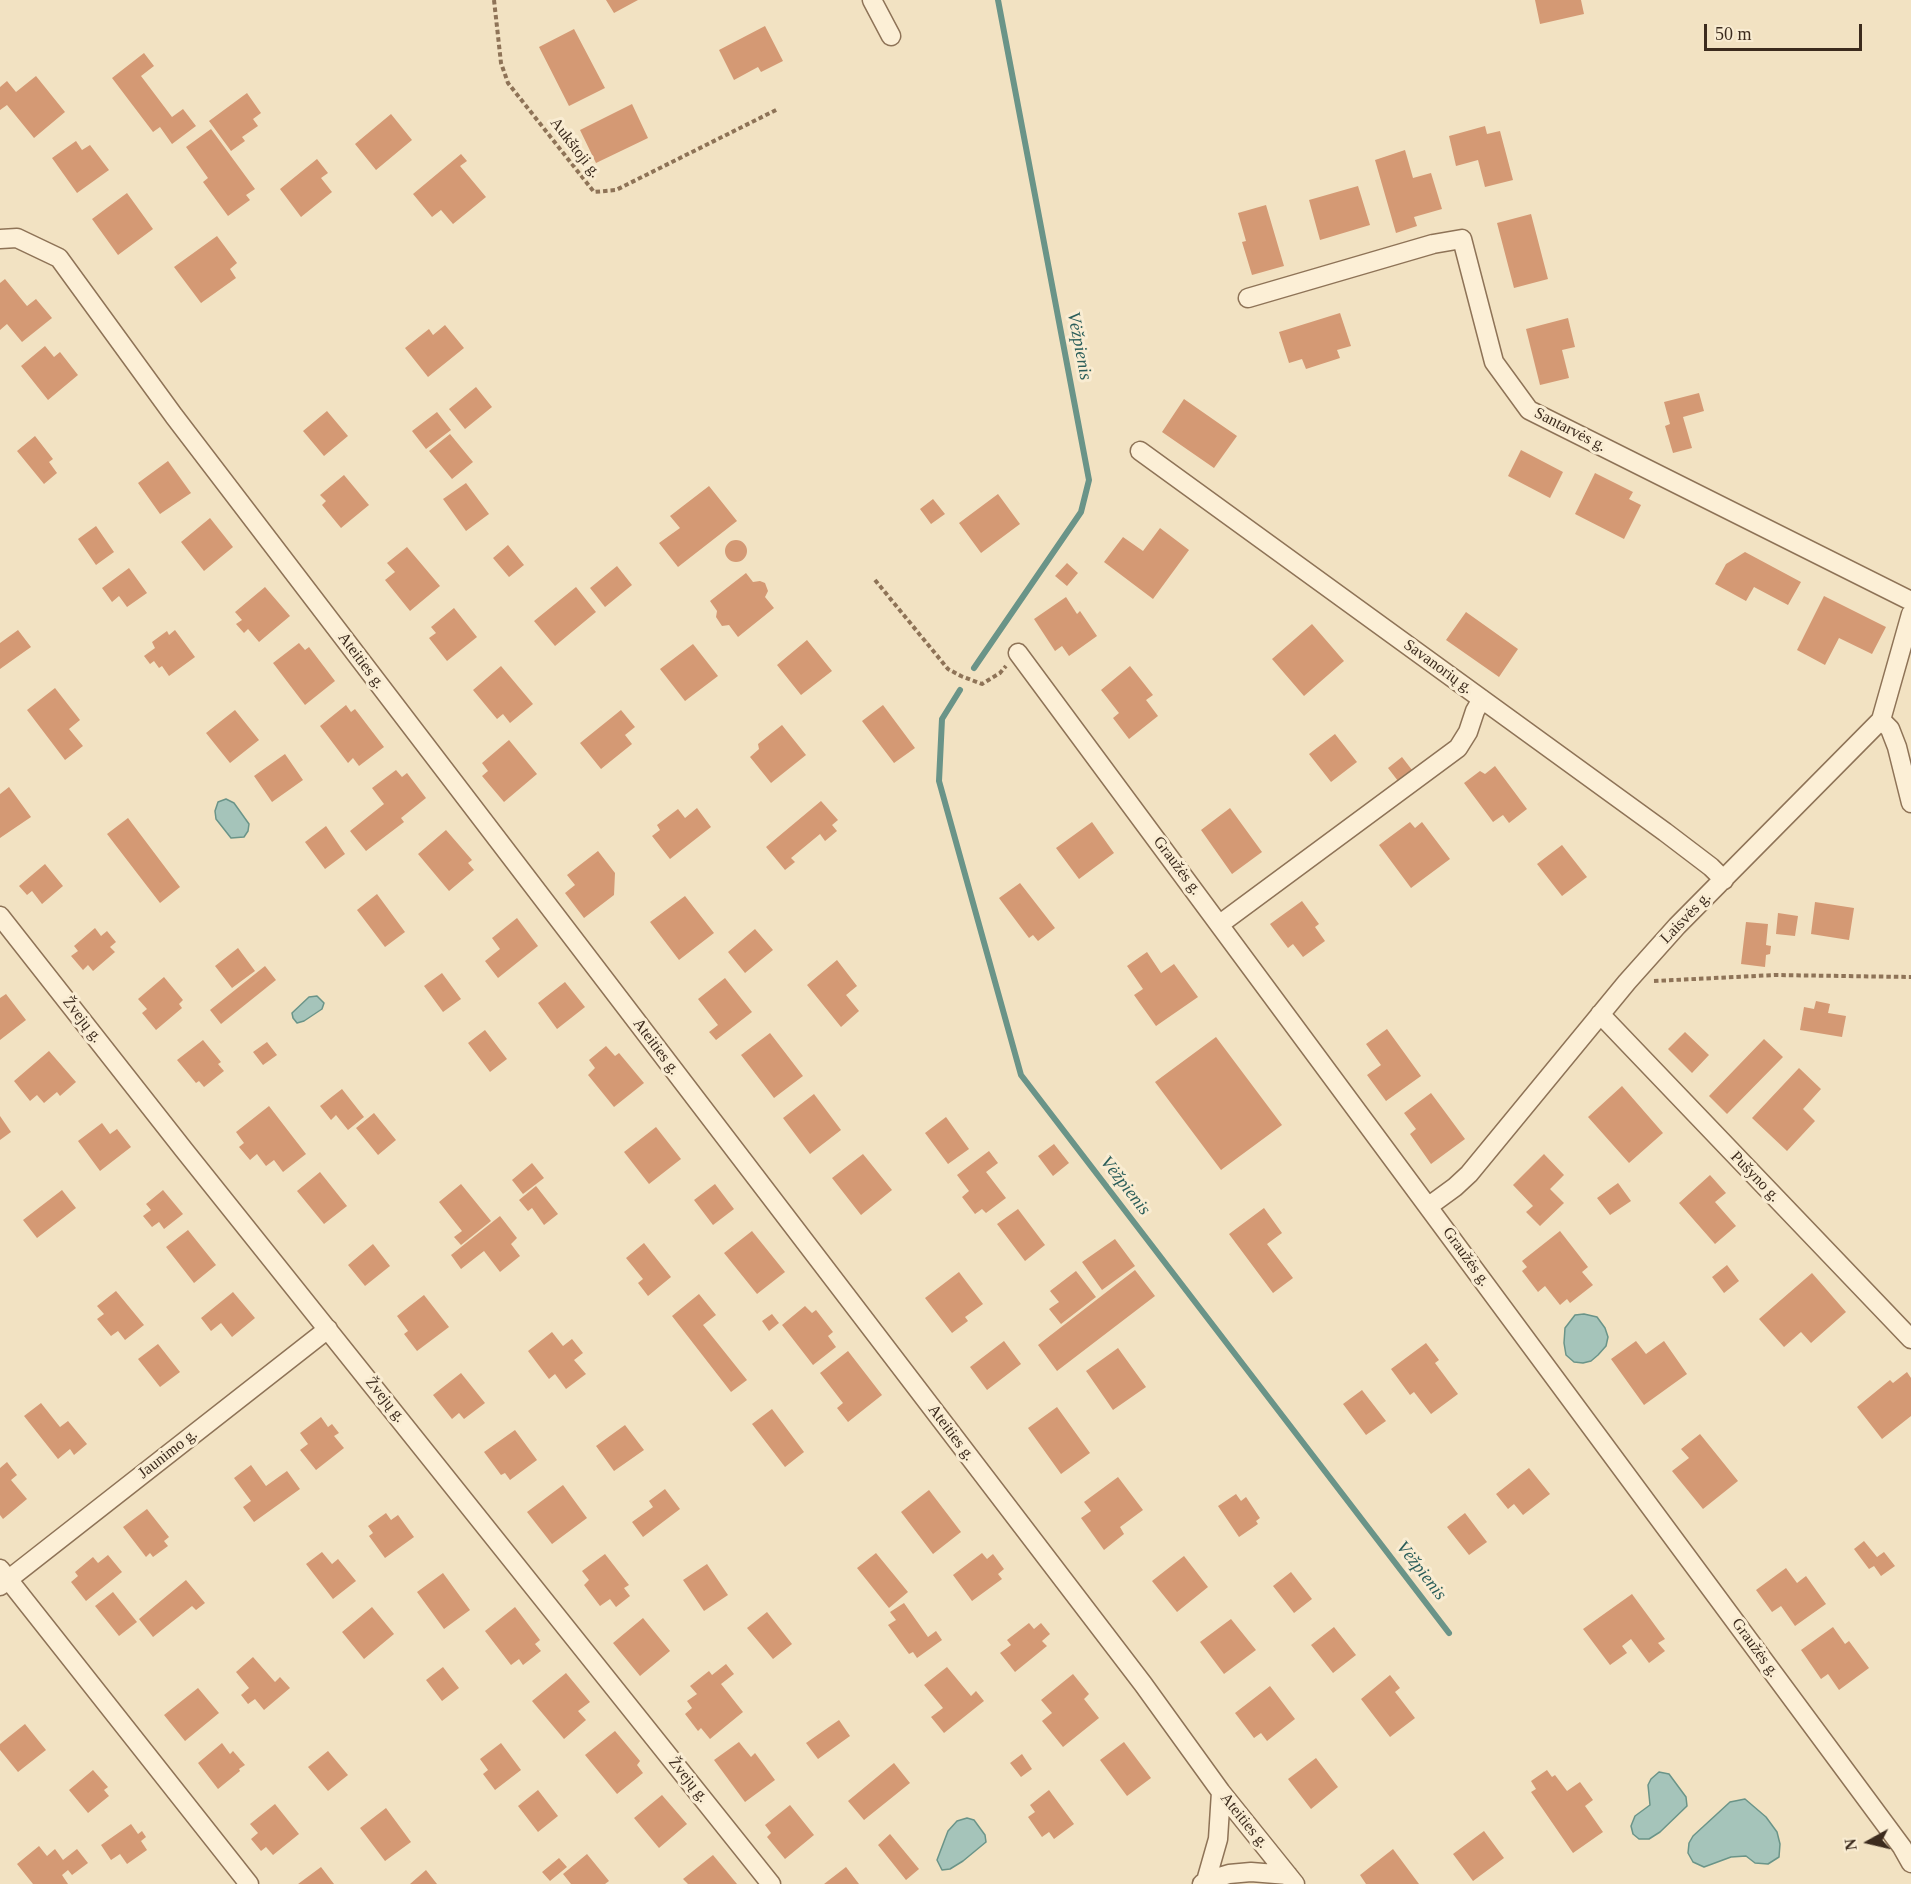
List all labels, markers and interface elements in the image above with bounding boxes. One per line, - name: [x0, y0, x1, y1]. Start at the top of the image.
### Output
- scale bar: [1707, 12, 1864, 50]
- text: 50 m: [1715, 24, 1752, 44]
- street label: Aukštoji g.: [546, 114, 604, 182]
- water label: Vėžpienis: [1062, 310, 1096, 382]
- street label: Santarvės g.: [1531, 404, 1609, 456]
- street label: Ateities g.: [334, 629, 388, 693]
- street label: Savanorių g.: [1400, 635, 1476, 699]
- street label: Graužės g.: [1149, 833, 1205, 899]
- street label: Laisvės g.: [1657, 888, 1715, 948]
- street label: Žvejų g.: [58, 993, 106, 1047]
- street label: Ateities g.: [629, 1015, 683, 1079]
- street label: Pušyno g.: [1726, 1148, 1784, 1206]
- water label: Vėžpienis: [1095, 1152, 1155, 1220]
- street label: Graužės g.: [1438, 1224, 1494, 1290]
- street label: Žvejų g.: [361, 1373, 409, 1427]
- street label: Ateities g.: [924, 1401, 978, 1465]
- street label: Jaunimo g.: [134, 1425, 202, 1483]
- water label: Vėžpienis: [1391, 1537, 1451, 1605]
- street label: Graužės g.: [1727, 1615, 1783, 1681]
- street label: Žvejų g.: [664, 1753, 712, 1807]
- street label: Ateities g.: [1216, 1789, 1272, 1853]
- north arrow: [1839, 1812, 1899, 1872]
- text: N: [1841, 1838, 1860, 1851]

